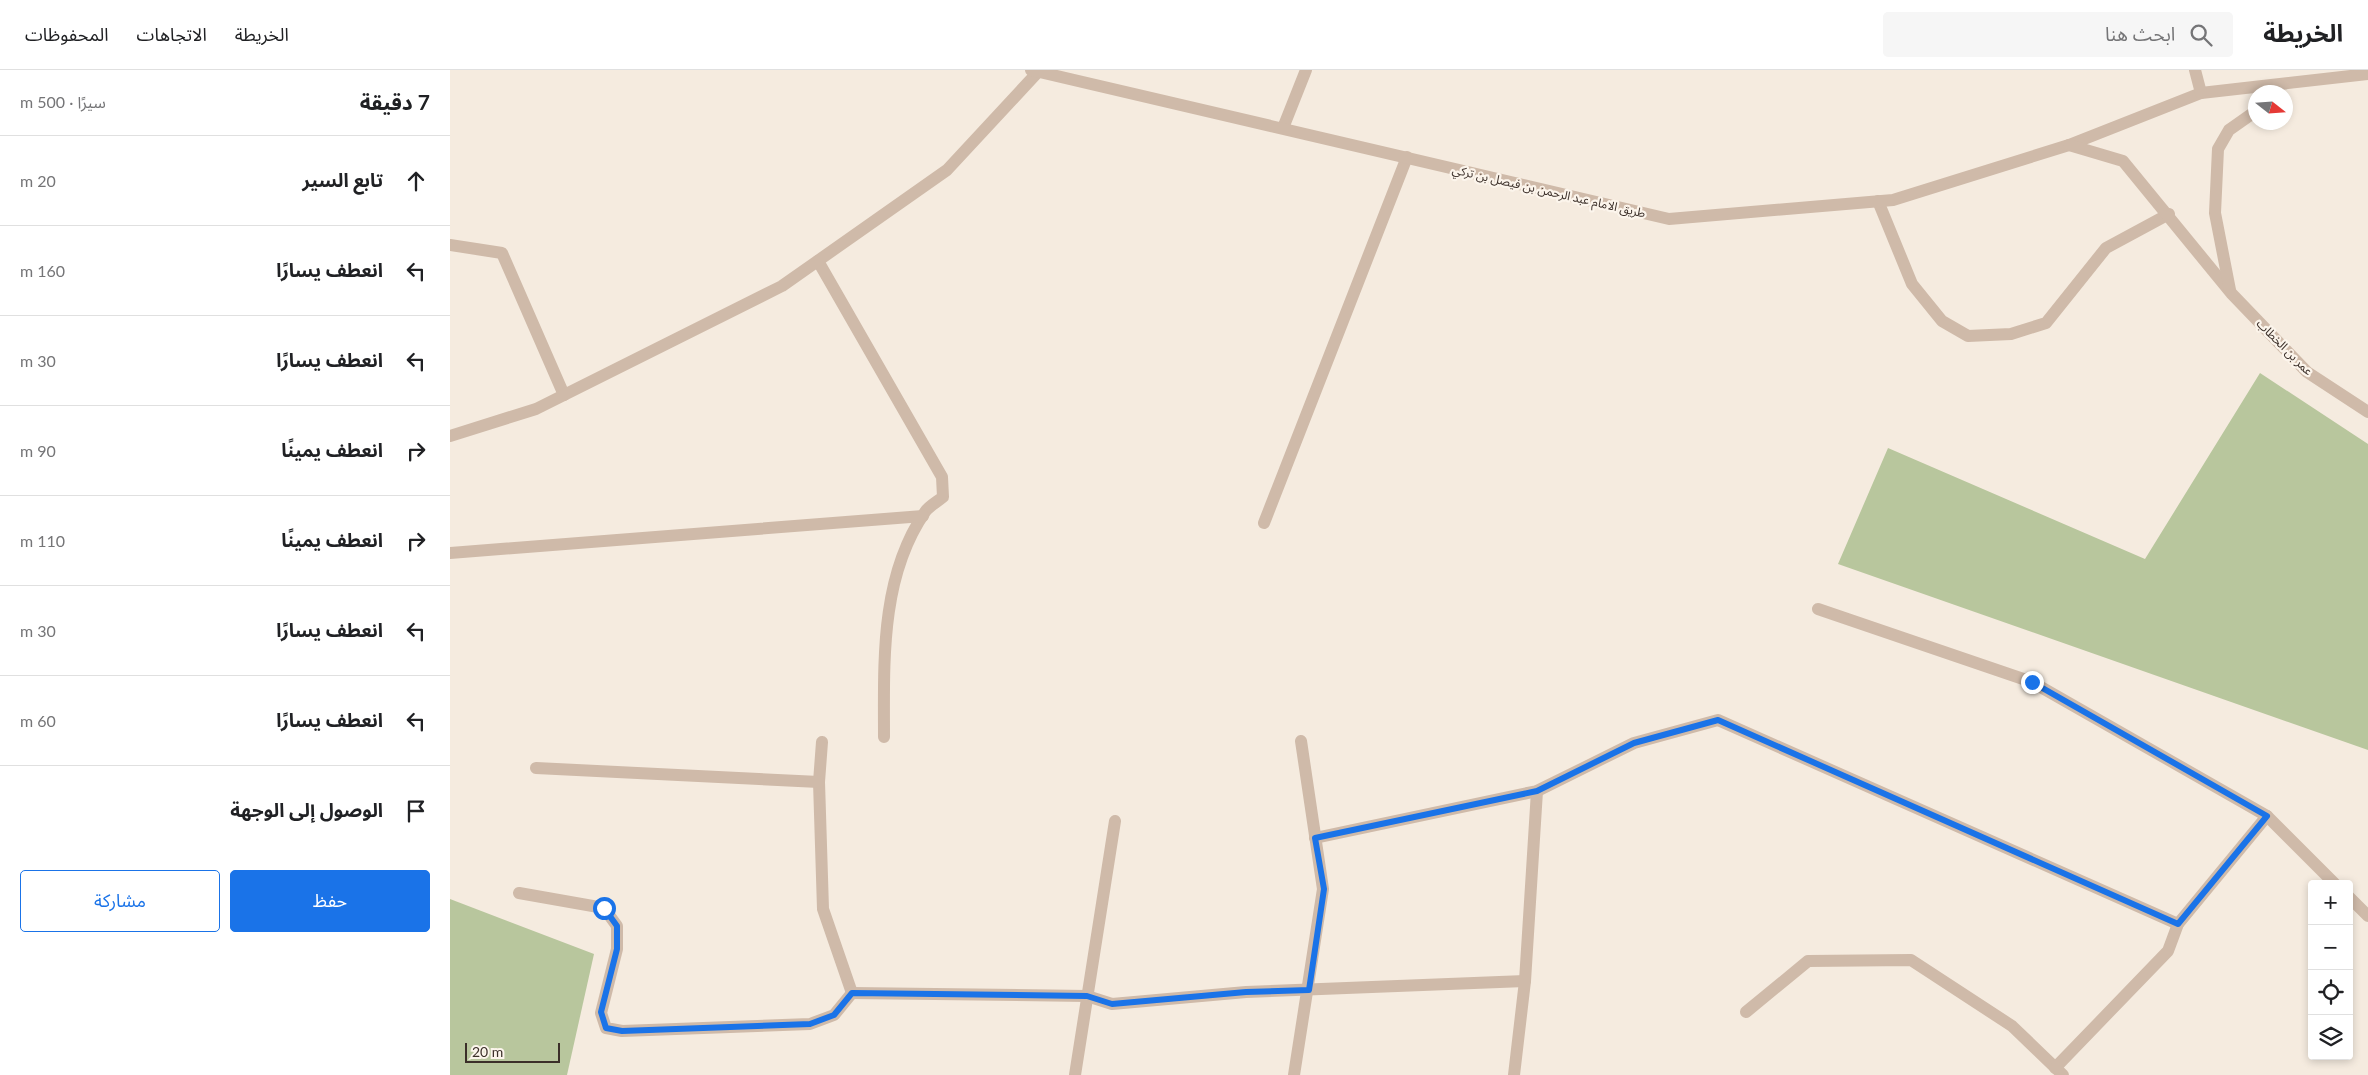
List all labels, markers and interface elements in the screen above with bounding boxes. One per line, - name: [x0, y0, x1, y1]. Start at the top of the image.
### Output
- search box: [1883, 12, 2233, 57]
- text: الخريطة: [2263, 18, 2343, 47]
- icon: search: [2187, 21, 2215, 49]
- text: ابحث هنا: [2105, 22, 2175, 45]
- text: المحفوظات: [25, 23, 109, 45]
- text: الاتجاهات: [137, 23, 207, 45]
- text: الخريطة: [235, 23, 289, 45]
- north arrow: [2248, 85, 2293, 130]
- text: 7 دقيقة: [360, 89, 430, 114]
- text: سيرًا · 500 m: [20, 92, 106, 111]
- street label: طريق الامام عبد الرحمن بن فيصل بن تركي: [1450, 161, 1647, 223]
- icon: ahead: [402, 167, 430, 195]
- text: تابع السير: [302, 168, 383, 191]
- text: 20 m: [20, 171, 56, 190]
- icon: left: [402, 257, 430, 285]
- text: انعطف يسارًا: [276, 258, 383, 281]
- text: 160 m: [20, 261, 65, 280]
- street label: عمر بن الخطاب: [2254, 316, 2316, 378]
- icon: left: [402, 347, 430, 375]
- text: انعطف يسارًا: [276, 348, 383, 371]
- text: 30 m: [20, 351, 56, 370]
- icon: right: [402, 437, 430, 465]
- text: انعطف يمينًا: [281, 438, 383, 461]
- text: 90 m: [20, 441, 56, 460]
- icon: right: [402, 527, 430, 555]
- text: انعطف يمينًا: [281, 528, 383, 551]
- text: 110 m: [20, 531, 65, 550]
- icon: left: [402, 617, 430, 645]
- text: انعطف يسارًا: [276, 618, 383, 641]
- text: 30 m: [20, 621, 56, 640]
- route end: [2021, 671, 2044, 694]
- icon: left: [402, 707, 430, 735]
- text: انعطف يسارًا: [276, 708, 383, 731]
- text: 60 m: [20, 711, 56, 730]
- icon: arrive: [402, 797, 430, 825]
- text: الوصول إلى الوجهة: [230, 798, 383, 821]
- button: مشاركة: [20, 870, 220, 932]
- button: حفظ: [230, 870, 430, 932]
- map controls: [2308, 880, 2353, 1060]
- button: +: [2308, 880, 2353, 925]
- route start: [593, 897, 616, 920]
- button: −: [2308, 925, 2353, 970]
- button: locate: [2308, 970, 2353, 1015]
- button: layers: [2308, 1015, 2353, 1060]
- scale bar: [465, 1040, 560, 1063]
- text: 20 m: [472, 1043, 503, 1060]

